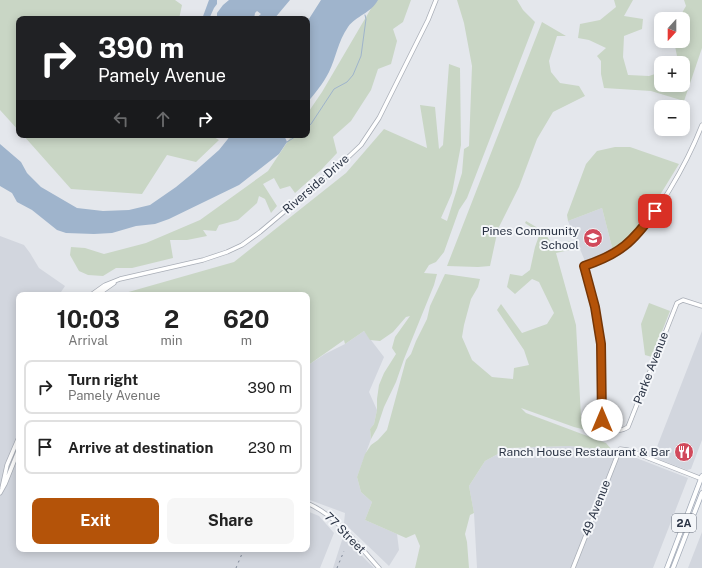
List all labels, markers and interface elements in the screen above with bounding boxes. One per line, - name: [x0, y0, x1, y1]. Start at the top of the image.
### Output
- north arrow: [654, 12, 690, 48]
- map controls: [654, 12, 690, 136]
- text: 390 m: [98, 31, 184, 64]
- icon: right: [32, 32, 84, 84]
- button: +: [654, 56, 690, 92]
- text: Pamely Avenue: [98, 65, 226, 86]
- button: −: [654, 100, 690, 136]
- icon: left: [110, 108, 132, 130]
- icon: ahead: [152, 108, 174, 130]
- icon: right: [194, 108, 216, 130]
- street label: Riverside Drive: [280, 151, 352, 216]
- pin: [638, 194, 672, 228]
- icon: arrive: [644, 200, 666, 222]
- place label: Pines Community School: [482, 224, 580, 252]
- school or university icon: Pines Community School: [582, 227, 604, 249]
- text: 10:03: [56, 305, 120, 333]
- text: 2: [164, 305, 179, 333]
- text: 620: [223, 305, 270, 333]
- street label: Parke Avenue: [631, 330, 671, 406]
- text: Arrival: [68, 333, 108, 348]
- text: min: [160, 333, 183, 348]
- text: m: [241, 333, 252, 348]
- text: Turn right: [68, 371, 138, 388]
- icon: right: [34, 376, 56, 398]
- text: 390 m: [248, 379, 292, 396]
- text: Pamely Avenue: [68, 388, 160, 403]
- position arrow: [581, 399, 623, 441]
- icon: arrive: [34, 436, 56, 458]
- text: Arrive at destination: [68, 439, 213, 456]
- text: 230 m: [248, 439, 292, 456]
- restaurant icon: Ranch House Restaurant & Bar: [673, 441, 695, 463]
- place label: Ranch House Restaurant & Bar: [499, 445, 670, 459]
- street label: 49 Avenue: [579, 478, 613, 538]
- button: Exit: [32, 498, 159, 544]
- button: Share: [167, 498, 294, 544]
- street label: 77 Street: [321, 509, 369, 557]
- road number: 2A: [672, 514, 696, 532]

